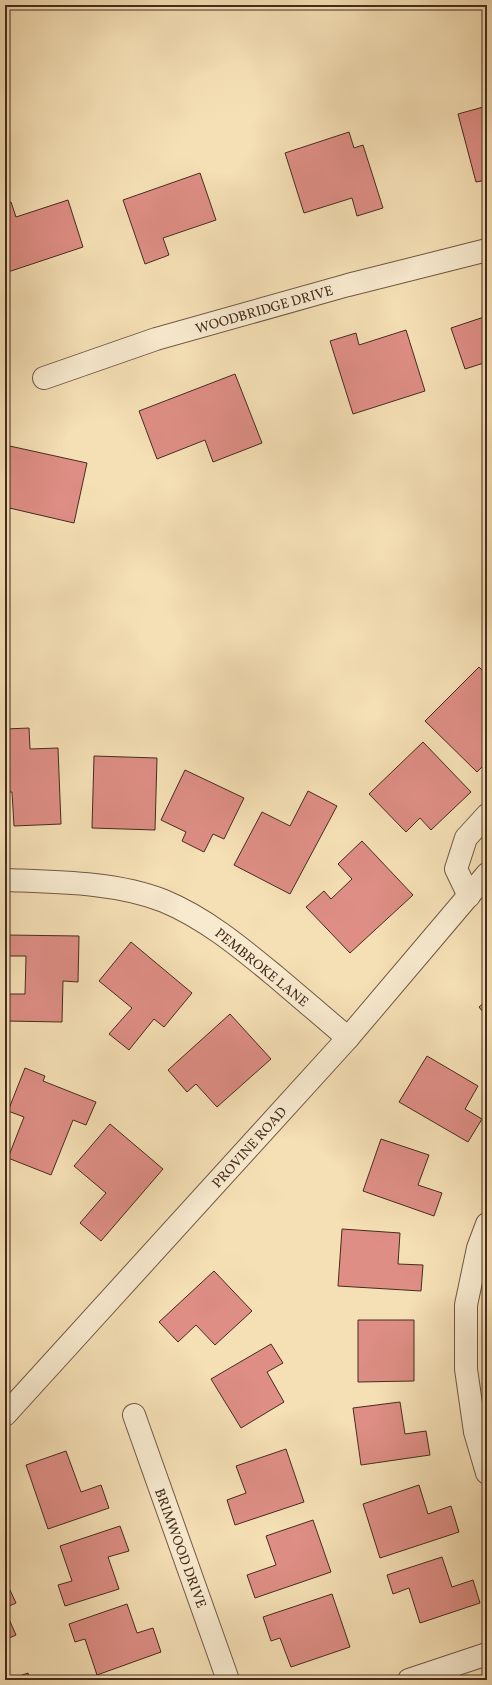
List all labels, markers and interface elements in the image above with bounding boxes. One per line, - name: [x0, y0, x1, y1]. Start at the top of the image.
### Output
- street label: WOODBRIDGE DRIVE: [193, 282, 335, 339]
- street label: PEMBROKE LANE: [210, 924, 312, 1012]
- street label: PROVINE ROAD: [208, 1103, 292, 1193]
- street label: BRIMWOOD DRIVE: [149, 1486, 210, 1611]

